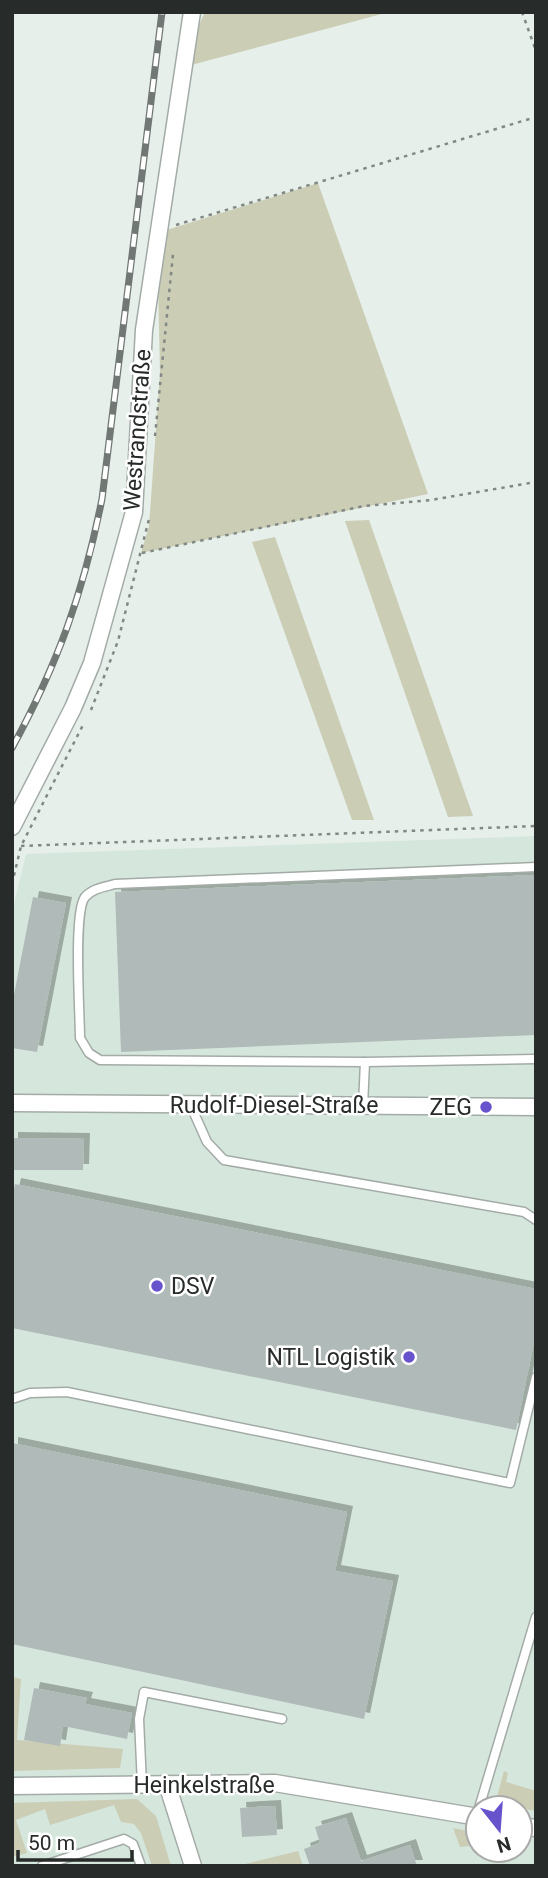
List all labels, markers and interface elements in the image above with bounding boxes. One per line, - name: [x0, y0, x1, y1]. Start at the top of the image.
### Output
- street label: Westrandstraße: [118, 348, 157, 512]
- street label: Rudolf-Diesel-Straße: [170, 1092, 378, 1119]
- place label: ZEG: [429, 1094, 472, 1121]
- marker: ZEG: [478, 1099, 494, 1115]
- place label: DSV: [171, 1273, 215, 1300]
- marker: DSV: [149, 1278, 165, 1294]
- place label: NTL Logistik: [266, 1344, 395, 1371]
- marker: NTL Logistik: [401, 1349, 417, 1365]
- street label: Heinkelstraße: [133, 1772, 275, 1799]
- north arrow: [464, 1794, 534, 1864]
- scale bar: [18, 1818, 131, 1862]
- text: 50 m: [28, 1831, 75, 1855]
- text: N: [494, 1832, 514, 1858]

